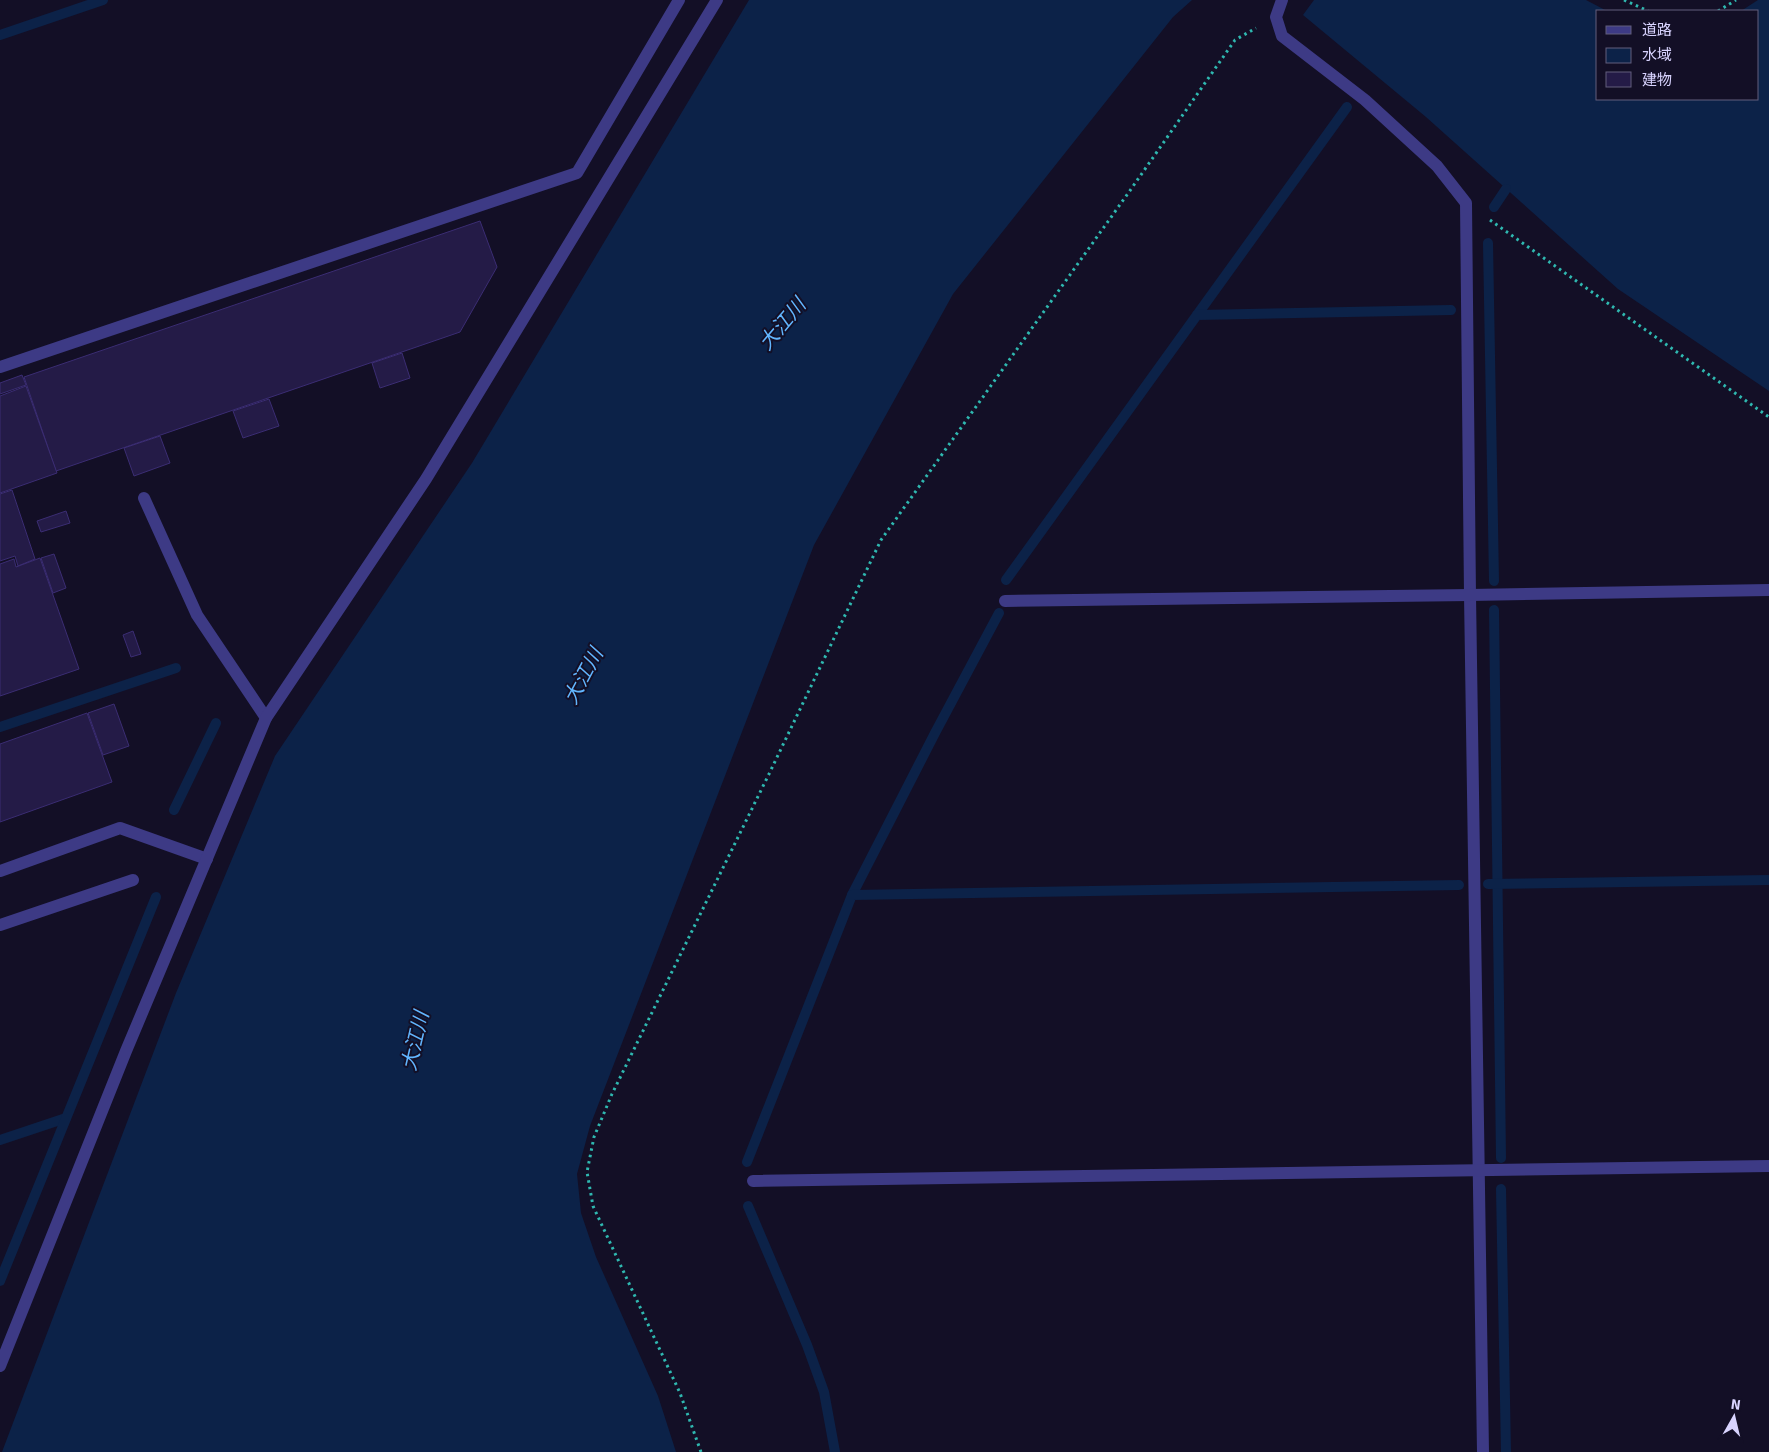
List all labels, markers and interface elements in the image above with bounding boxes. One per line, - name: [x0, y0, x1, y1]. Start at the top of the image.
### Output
- legend: [1596, 10, 1759, 100]
- text: 道路: [1642, 21, 1672, 39]
- text: 水域: [1642, 46, 1672, 64]
- text: 建物: [1642, 71, 1672, 89]
- water label: 大江川: [754, 292, 813, 355]
- water label: 大江川: [558, 642, 610, 709]
- water label: 大江川: [397, 1007, 435, 1073]
- north arrow: [1709, 1392, 1759, 1442]
- text: N: [1730, 1396, 1742, 1414]

